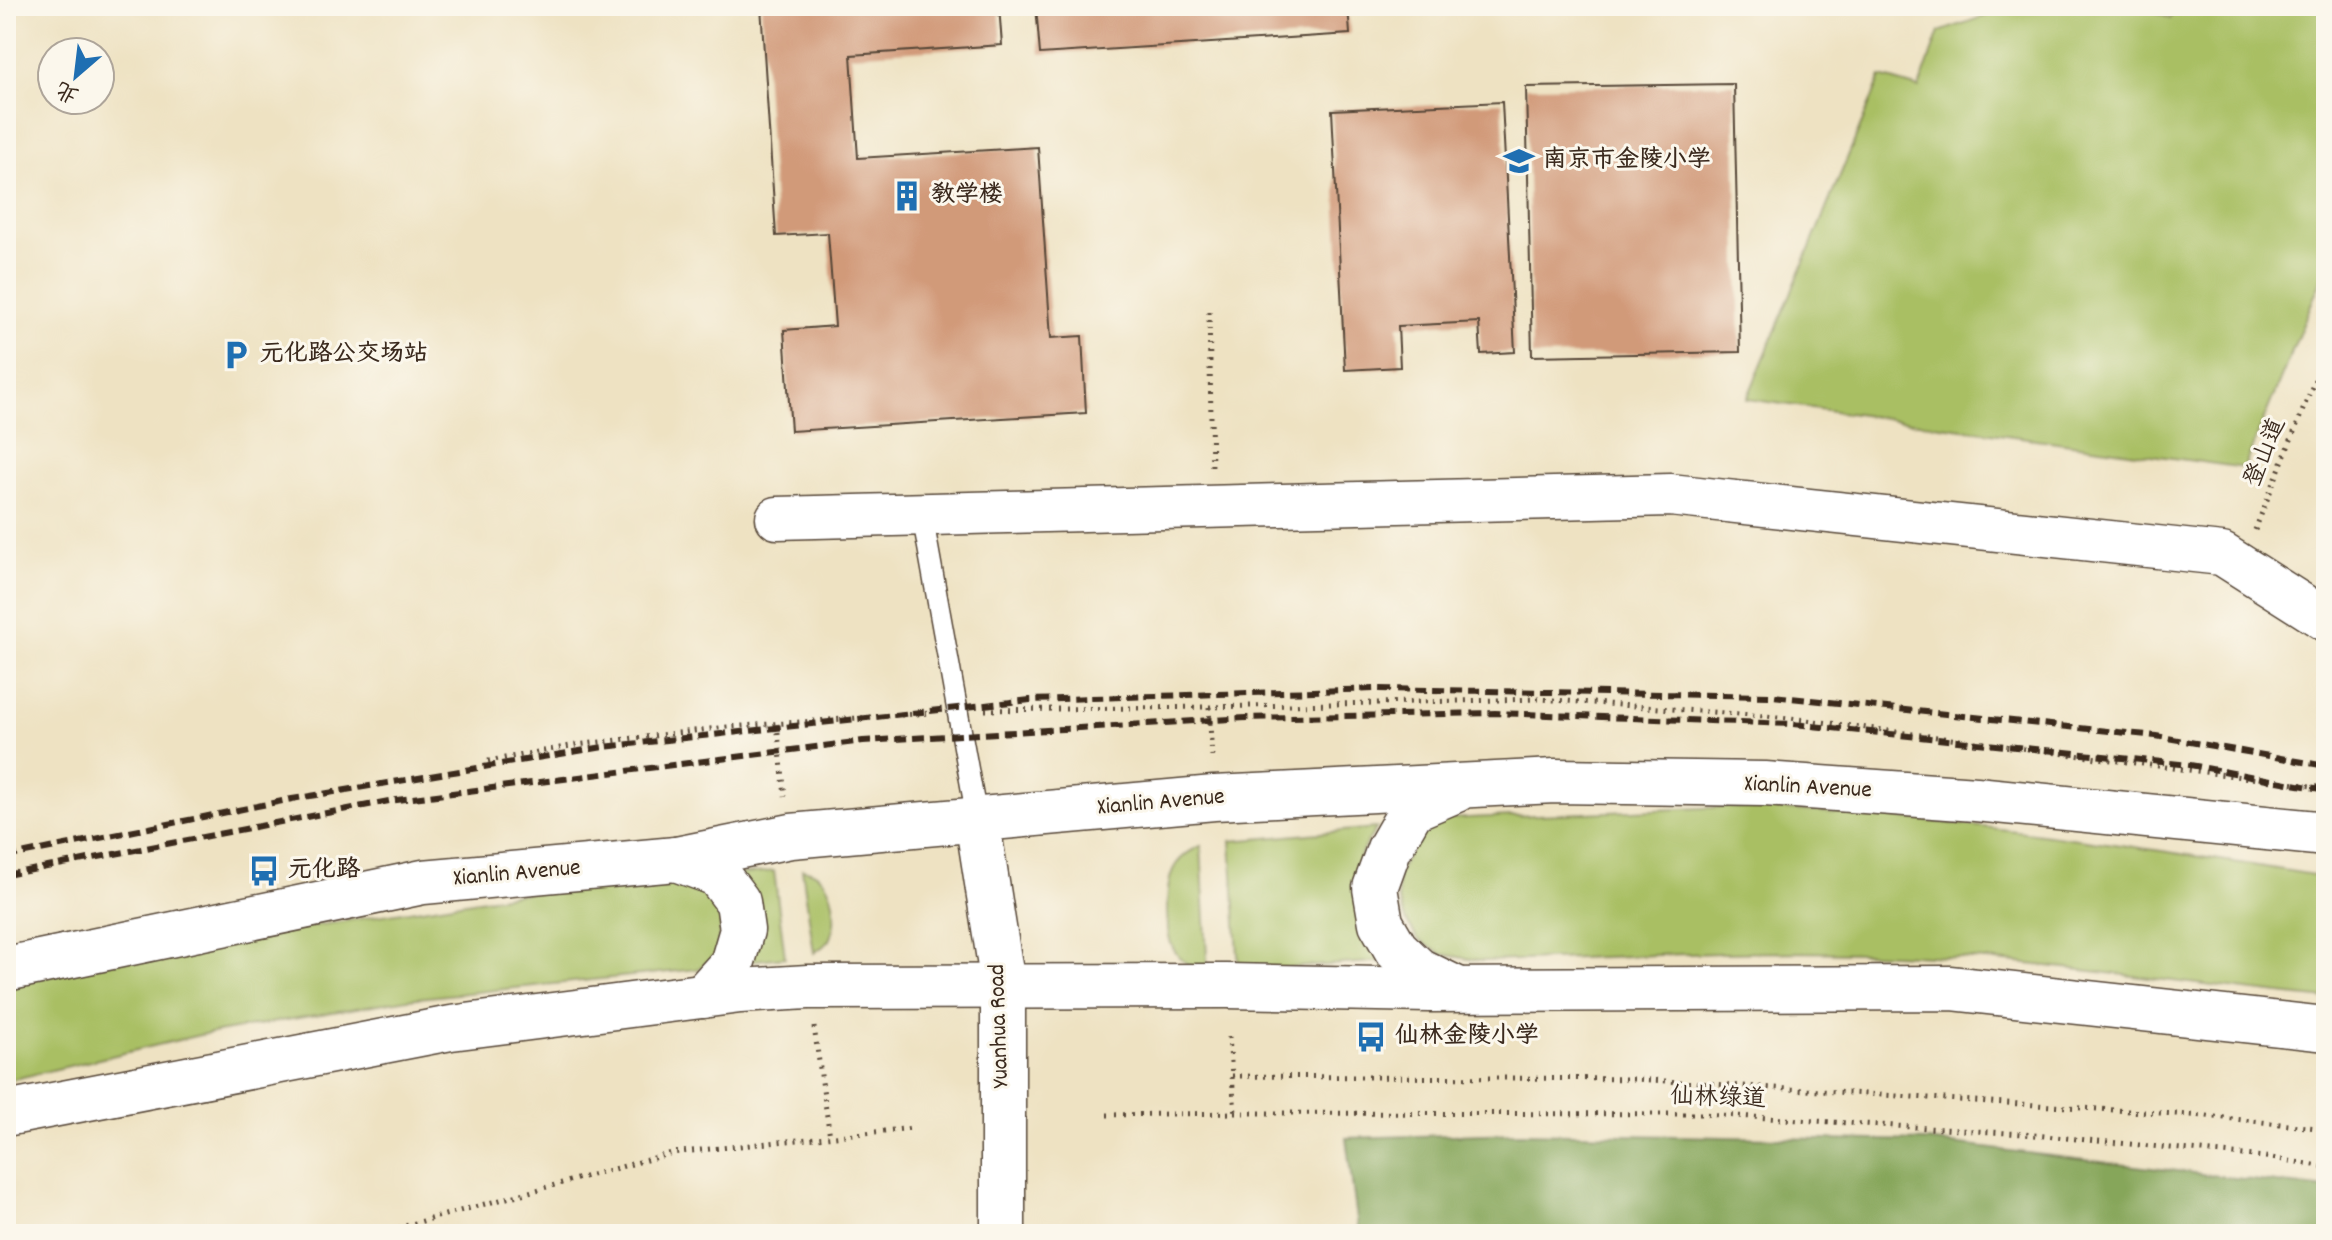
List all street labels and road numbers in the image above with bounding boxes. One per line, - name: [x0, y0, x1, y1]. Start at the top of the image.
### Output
- street label: 登山道: [2237, 413, 2295, 493]
- street label: Xianlin Avenue: [1743, 768, 1873, 808]
- street label: Xianlin Avenue: [1096, 781, 1226, 825]
- street label: Xianlin Avenue: [452, 852, 582, 896]
- street label: Yuanhua Road: [981, 963, 1019, 1089]
- street label: 仙林绿道: [1669, 1080, 1767, 1118]

